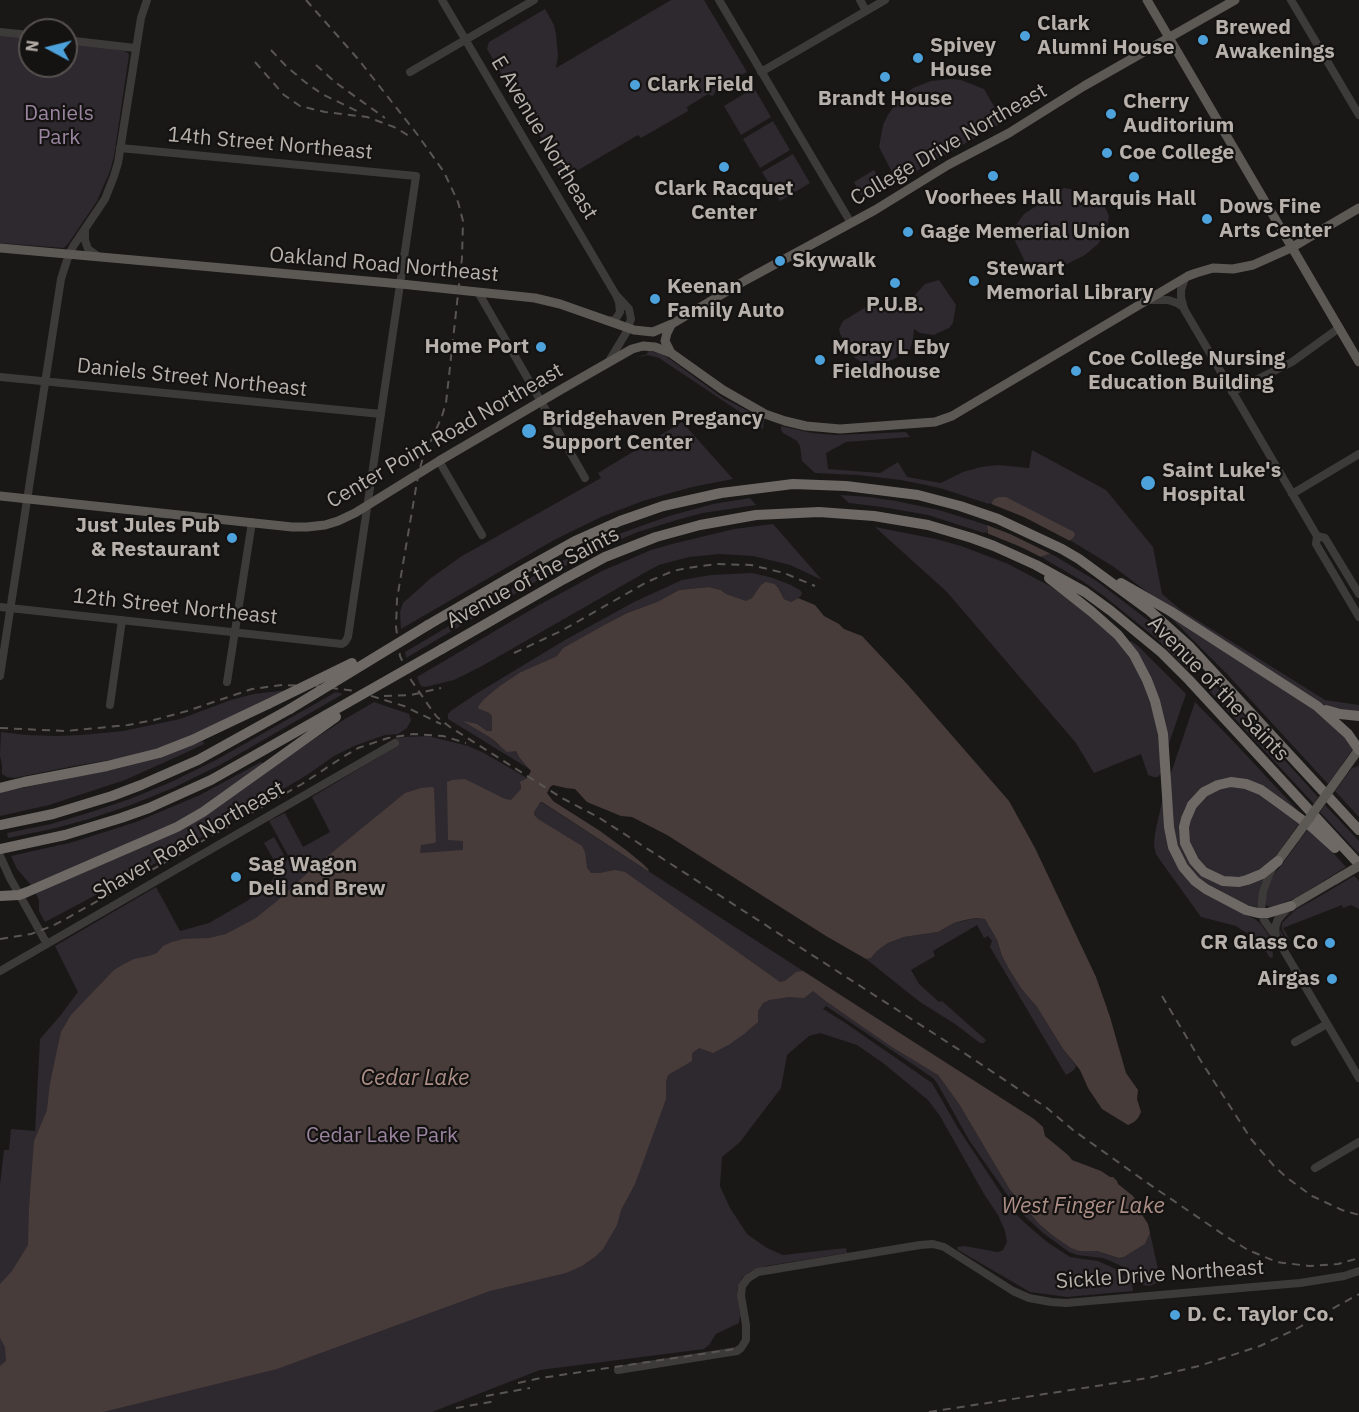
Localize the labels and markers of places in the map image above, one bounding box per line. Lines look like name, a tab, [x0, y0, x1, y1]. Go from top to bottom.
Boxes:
place label: Clark Alumni House	[1037, 11, 1174, 61]
place label: Brewed Awakenings	[1215, 15, 1335, 65]
marker: Clark Alumni House	[1018, 29, 1032, 43]
place label: Spivey House	[930, 33, 996, 83]
marker: Brewed Awakenings	[1196, 33, 1210, 47]
marker: Spivey House	[911, 51, 925, 65]
marker: Brandt House	[878, 70, 892, 84]
place label: Clark Field	[647, 72, 754, 98]
marker: Clark Field	[628, 78, 642, 92]
place label: Brandt House	[818, 86, 952, 112]
place label: Cherry Auditorium	[1123, 89, 1234, 139]
marker: Cherry Auditorium	[1104, 107, 1118, 121]
place label: Coe College	[1119, 140, 1234, 166]
marker: Coe College	[1100, 146, 1114, 160]
marker: Clark Racquet Center	[717, 160, 731, 174]
marker: Voorhees Hall	[986, 169, 1000, 183]
marker: Marquis Hall	[1127, 170, 1141, 184]
place label: Clark Racquet Center	[654, 176, 794, 226]
place label: Voorhees Hall	[925, 185, 1061, 211]
place label: Marquis Hall	[1072, 186, 1196, 212]
place label: Dows Fine Arts Center	[1219, 194, 1332, 244]
marker: Dows Fine Arts Center	[1200, 212, 1214, 226]
place label: Gage Memerial Union	[920, 219, 1130, 245]
marker: Gage Memerial Union	[901, 225, 915, 239]
place label: Skywalk	[792, 248, 876, 274]
marker: Skywalk	[773, 254, 787, 268]
place label: Stewart Memorial Library	[986, 256, 1153, 306]
place label: Keenan Family Auto	[667, 274, 784, 324]
marker: Stewart Memorial Library	[967, 274, 981, 288]
marker: P.U.B.	[888, 276, 902, 290]
marker: Keenan Family Auto	[648, 292, 662, 306]
place label: P.U.B.	[866, 292, 924, 318]
place label: Home Port	[425, 334, 529, 360]
place label: Moray L Eby Fieldhouse	[832, 335, 950, 385]
marker: Home Port	[534, 340, 548, 354]
place label: Coe College Nursing Education Building	[1088, 346, 1285, 396]
marker: Moray L Eby Fieldhouse	[813, 353, 827, 367]
marker: Coe College Nursing Education Building	[1069, 364, 1083, 378]
place label: Bridgehaven Pregancy Support Center	[542, 406, 763, 456]
marker: Bridgehaven Pregancy Support Center	[520, 422, 538, 440]
place label: Saint Luke's Hospital	[1162, 458, 1281, 508]
marker: Saint Luke's Hospital	[1139, 474, 1157, 492]
place label: Just Jules Pub & Restaurant	[75, 513, 220, 563]
marker: Just Jules Pub & Restaurant	[225, 531, 239, 545]
place label: Sag Wagon Deli and Brew	[248, 852, 386, 902]
marker: Sag Wagon Deli and Brew	[229, 870, 243, 884]
place label: CR Glass Co	[1200, 930, 1318, 956]
marker: CR Glass Co	[1323, 936, 1337, 950]
place label: Airgas	[1257, 966, 1320, 992]
marker: Airgas	[1325, 972, 1339, 986]
place label: D. C. Taylor Co.	[1187, 1302, 1335, 1328]
marker: D. C. Taylor Co.	[1168, 1308, 1182, 1322]

